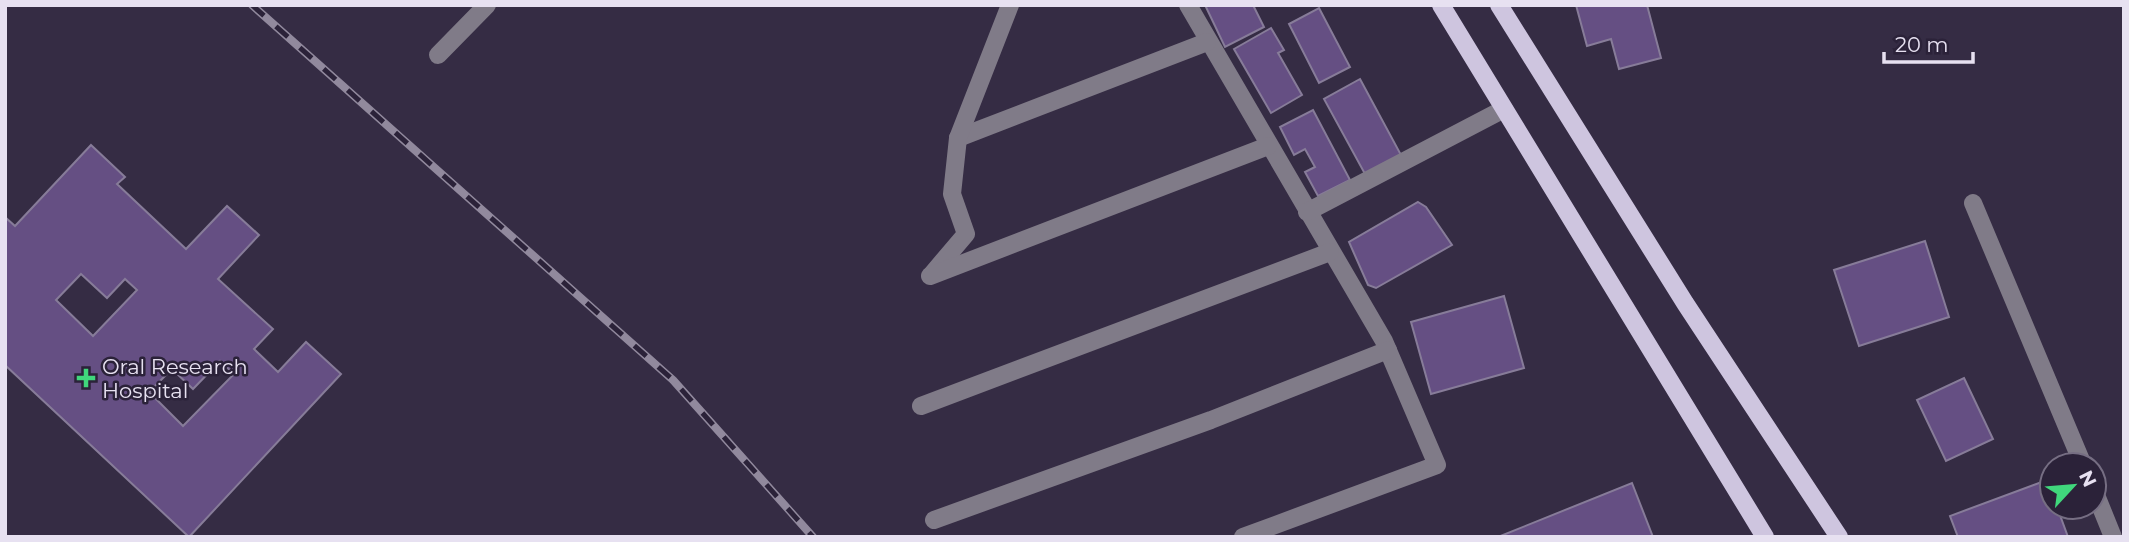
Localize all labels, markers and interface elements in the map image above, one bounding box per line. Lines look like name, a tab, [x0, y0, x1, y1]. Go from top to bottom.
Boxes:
scale bar	[1884, 21, 1973, 65]
text: 20 m	[1895, 32, 1949, 57]
place label: Oral Research Hospital	[102, 354, 248, 403]
marker: Oral Research Hospital	[76, 368, 96, 388]
north arrow	[2038, 451, 2108, 521]
text: N	[2074, 467, 2102, 491]

